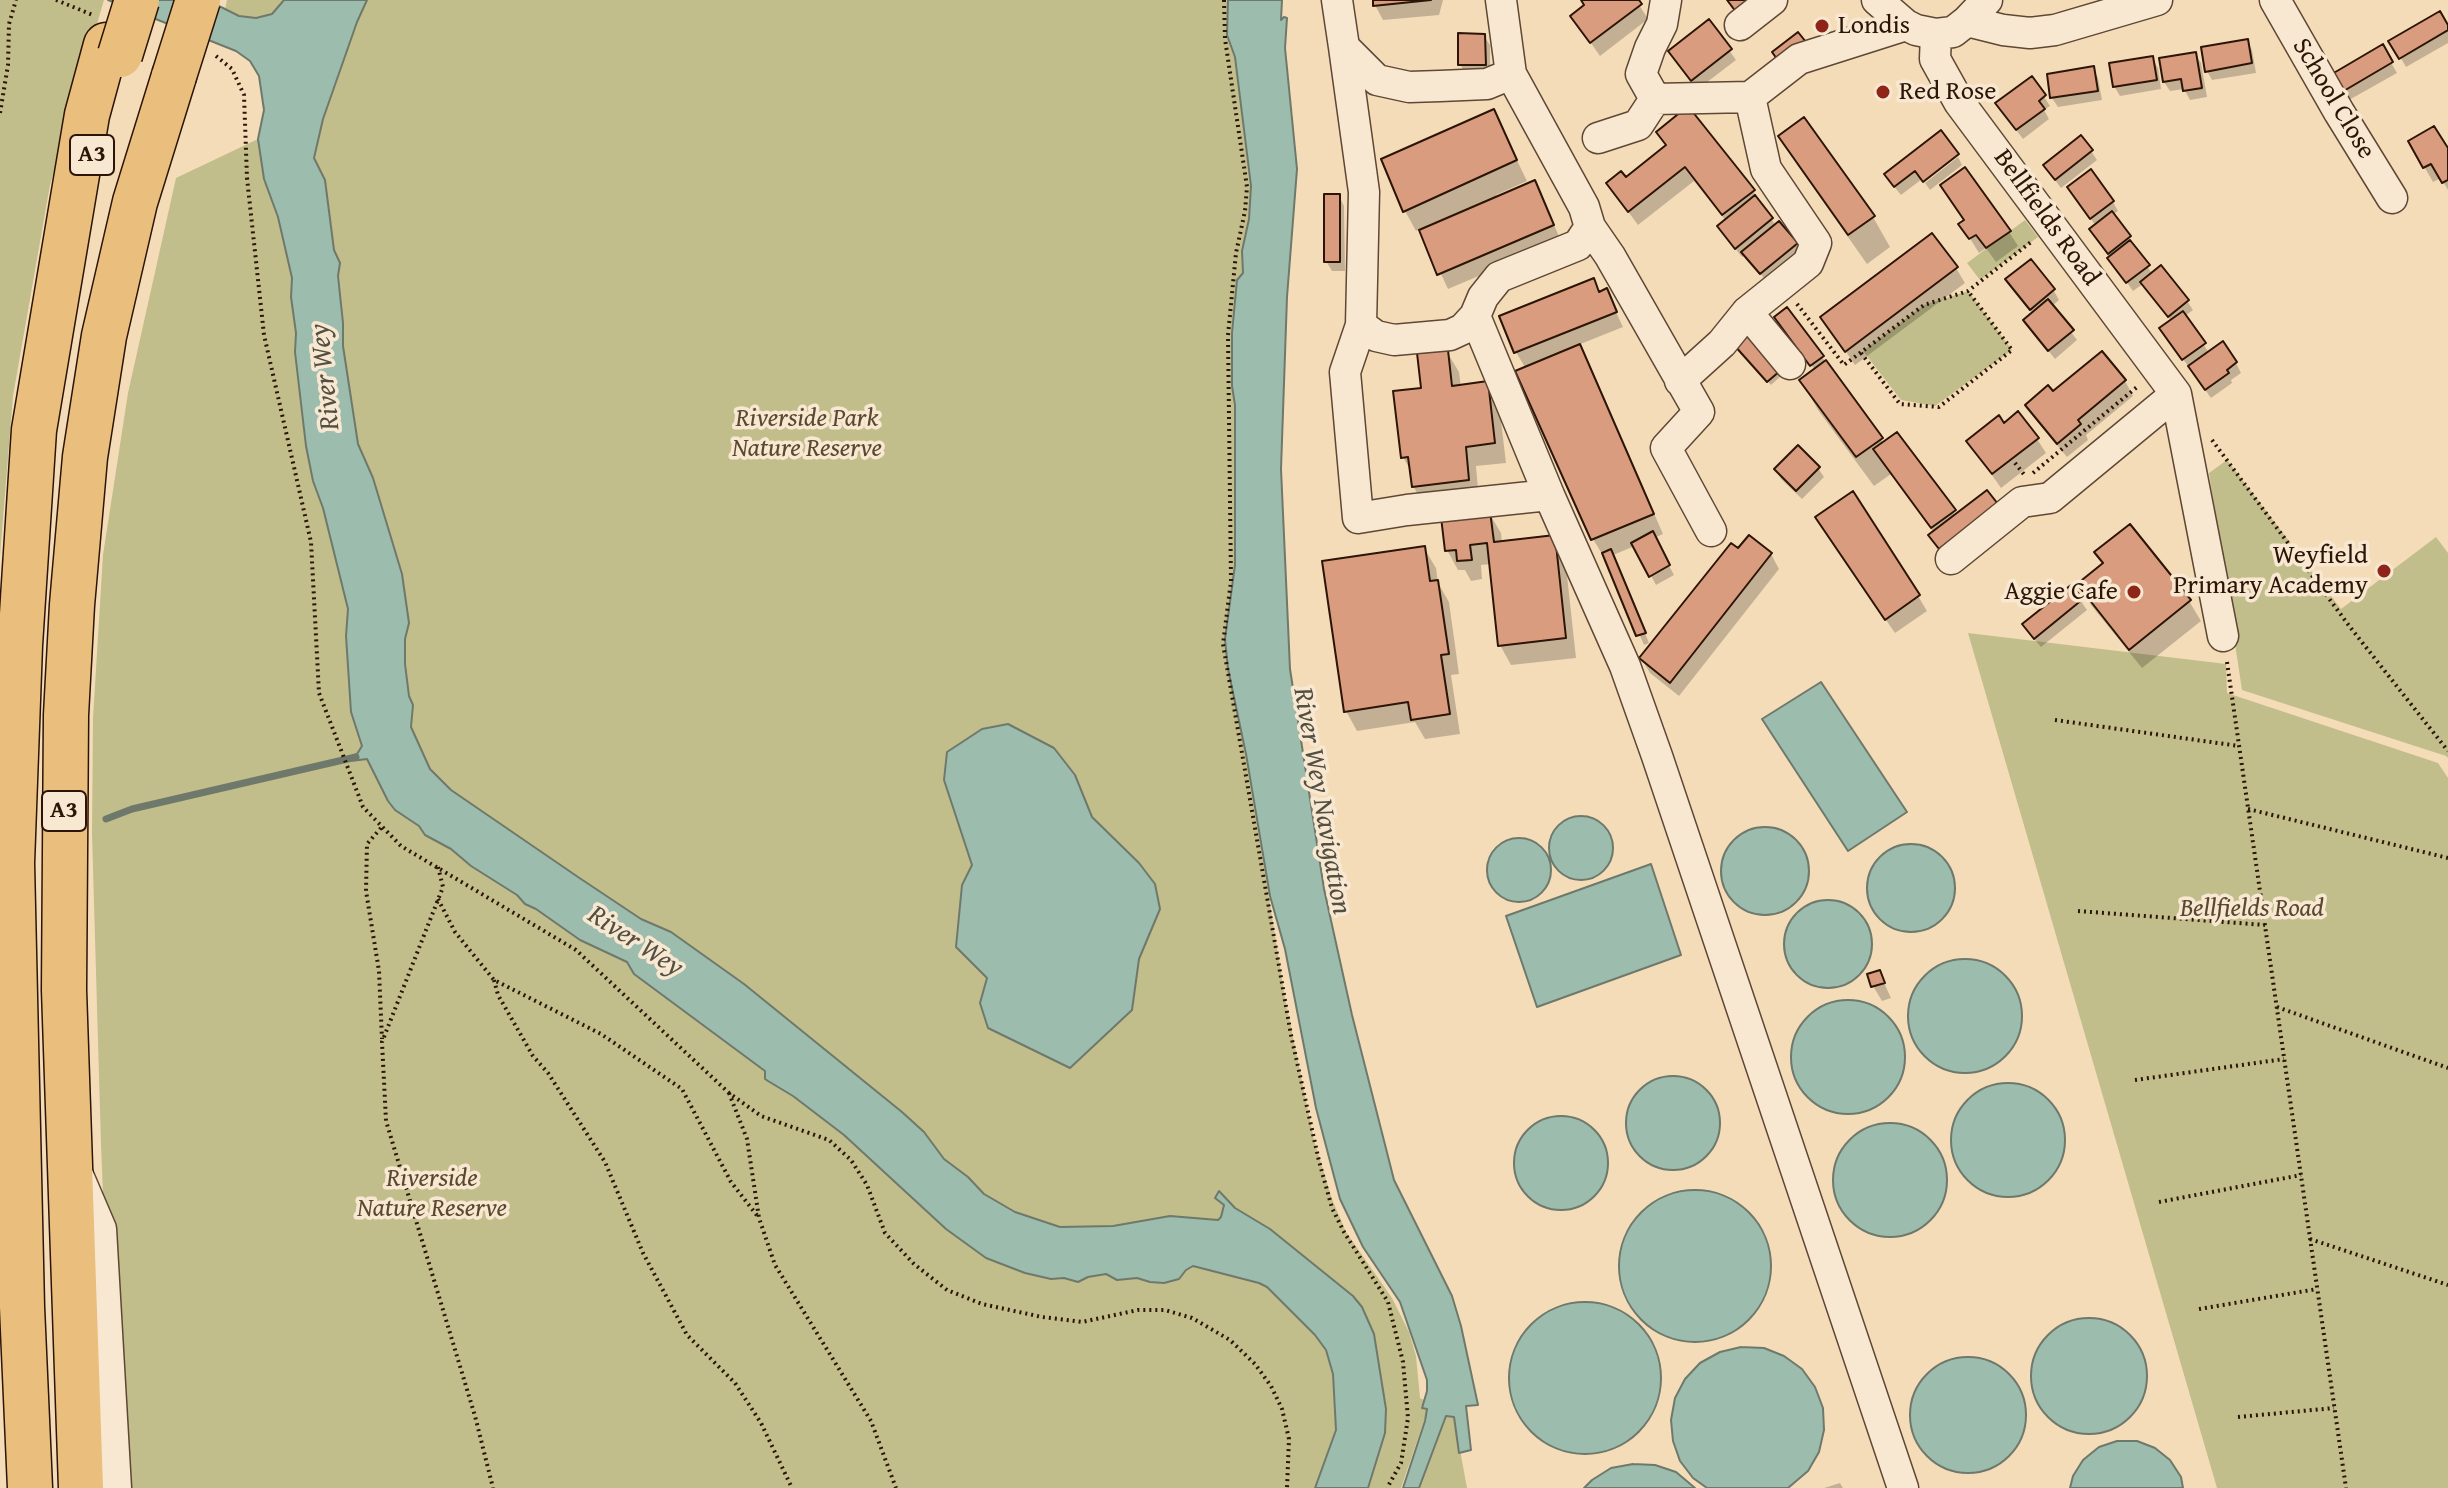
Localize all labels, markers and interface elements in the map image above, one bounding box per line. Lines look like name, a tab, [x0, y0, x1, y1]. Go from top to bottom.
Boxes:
place label: Londis	[1838, 10, 1910, 42]
marker: Londis	[1813, 17, 1831, 35]
street label: School Close	[2285, 33, 2381, 165]
place label: Red Rose	[1899, 76, 1997, 108]
marker: Red Rose	[1874, 83, 1892, 101]
road number: A3	[70, 135, 114, 175]
street label: Bellfields Road	[1986, 144, 2106, 292]
water label: River Wey	[304, 322, 348, 432]
park label: Riverside Park Nature Reserve	[732, 403, 882, 464]
place label: Weyfield Primary Academy	[2173, 540, 2368, 602]
marker: Weyfield Primary Academy	[2375, 562, 2393, 580]
place label: Aggie Cafe	[2004, 576, 2118, 608]
marker: Aggie Cafe	[2125, 583, 2143, 601]
water label: River Wey Navigation	[1284, 685, 1358, 917]
road number: A3	[42, 791, 86, 831]
park label: Bellfields Road	[2180, 893, 2324, 925]
water label: River Wey	[581, 899, 689, 985]
park label: Riverside Nature Reserve	[357, 1163, 507, 1224]

